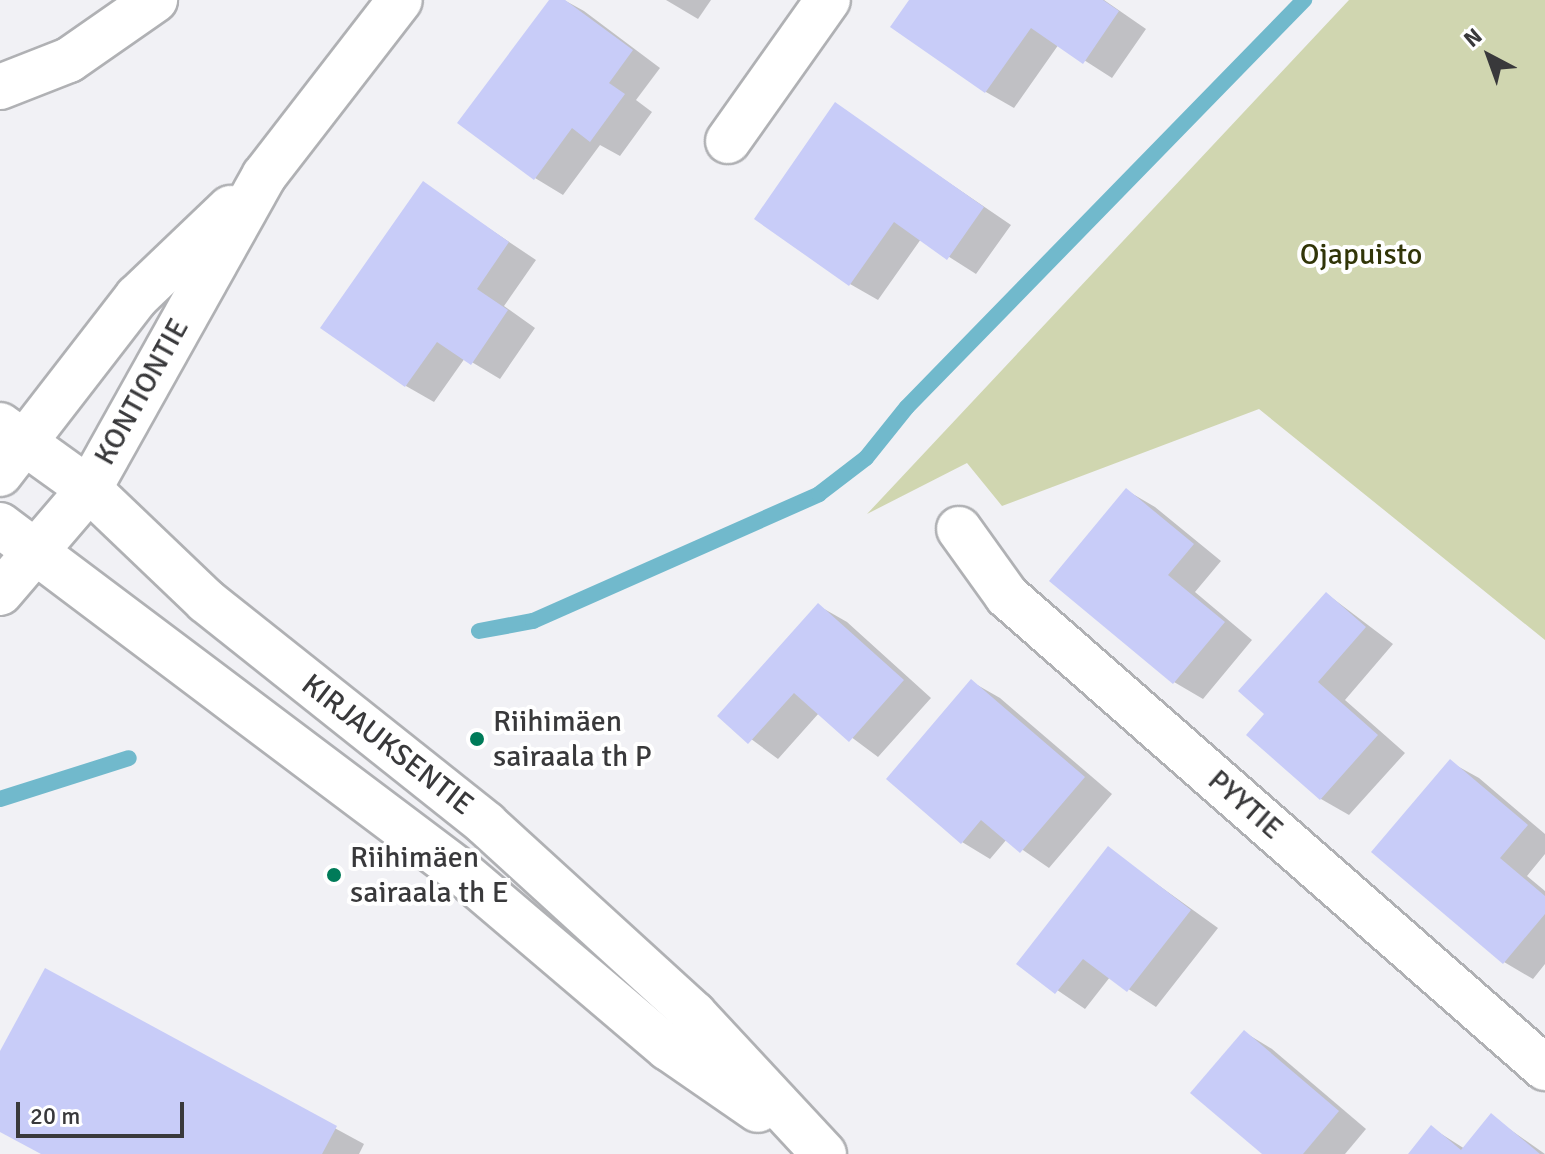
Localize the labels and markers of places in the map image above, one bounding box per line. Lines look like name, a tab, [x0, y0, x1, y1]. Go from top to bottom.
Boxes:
place label: Riihimäen sairaala th P	[493, 704, 652, 774]
marker: Riihimäen sairaala th P	[468, 730, 486, 748]
place label: Riihimäen sairaala th E	[350, 840, 509, 910]
marker: Riihimäen sairaala th E	[325, 866, 343, 884]

